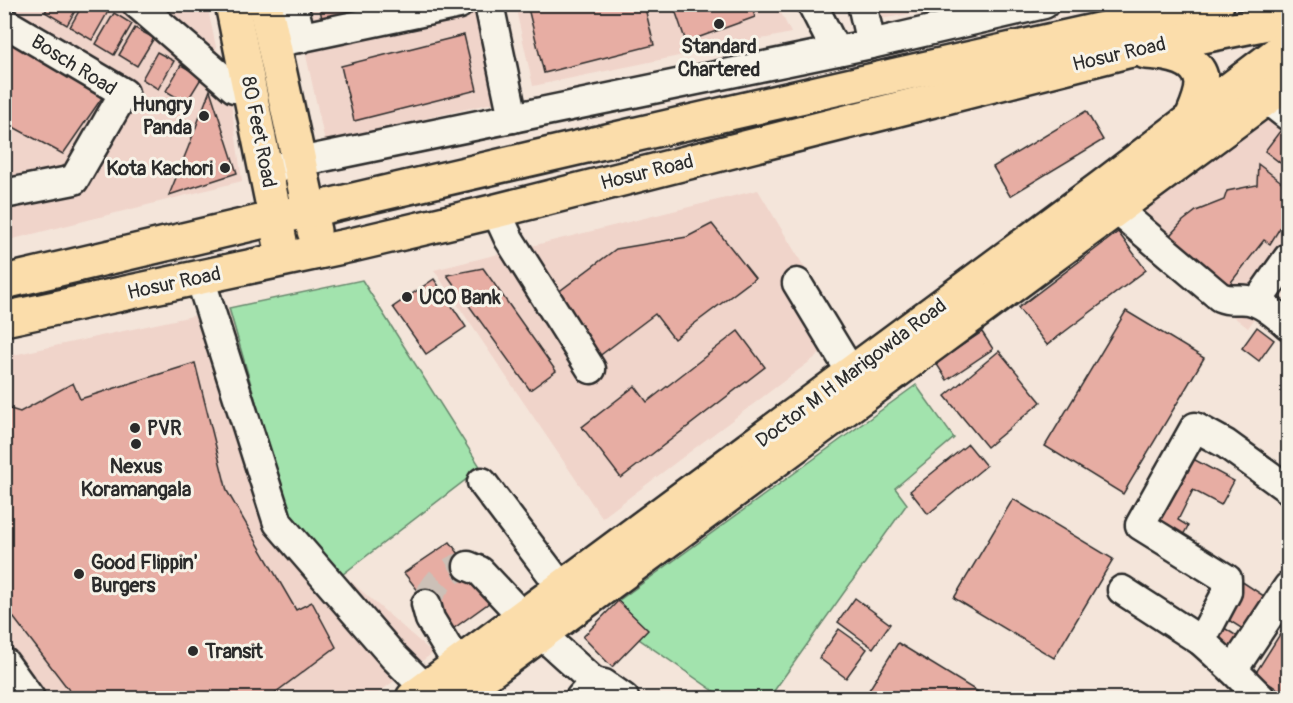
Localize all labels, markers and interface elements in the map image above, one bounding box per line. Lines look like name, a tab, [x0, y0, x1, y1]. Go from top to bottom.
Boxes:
marker: Standard Chartered	[712, 17, 726, 31]
street label: Bosch Road	[27, 29, 121, 101]
street label: Hosur Road	[1070, 31, 1168, 77]
place label: Standard Chartered	[678, 34, 760, 82]
street label: 80 Feet Road	[236, 74, 282, 190]
place label: Hungry Panda	[132, 92, 192, 140]
marker: Hungry Panda	[197, 109, 211, 123]
street label: Hosur Road	[598, 148, 696, 196]
place label: Kota Kachori	[106, 156, 213, 181]
marker: Kota Kachori	[218, 161, 232, 175]
street label: Hosur Road	[125, 261, 223, 305]
place label: UCO Bank	[419, 285, 501, 310]
marker: UCO Bank	[400, 290, 414, 304]
street label: Doctor M H Marigowda Road	[751, 293, 951, 453]
place label: PVR	[147, 416, 182, 441]
marker: PVR	[128, 421, 142, 435]
marker: Nexus Koramangala	[129, 437, 143, 451]
place label: Nexus Koramangala	[81, 454, 191, 502]
place label: Good Flippin' Burgers	[91, 550, 198, 598]
marker: Good Flippin' Burgers	[72, 567, 86, 581]
place label: Transit	[204, 639, 264, 664]
marker: Transit	[186, 644, 200, 658]

